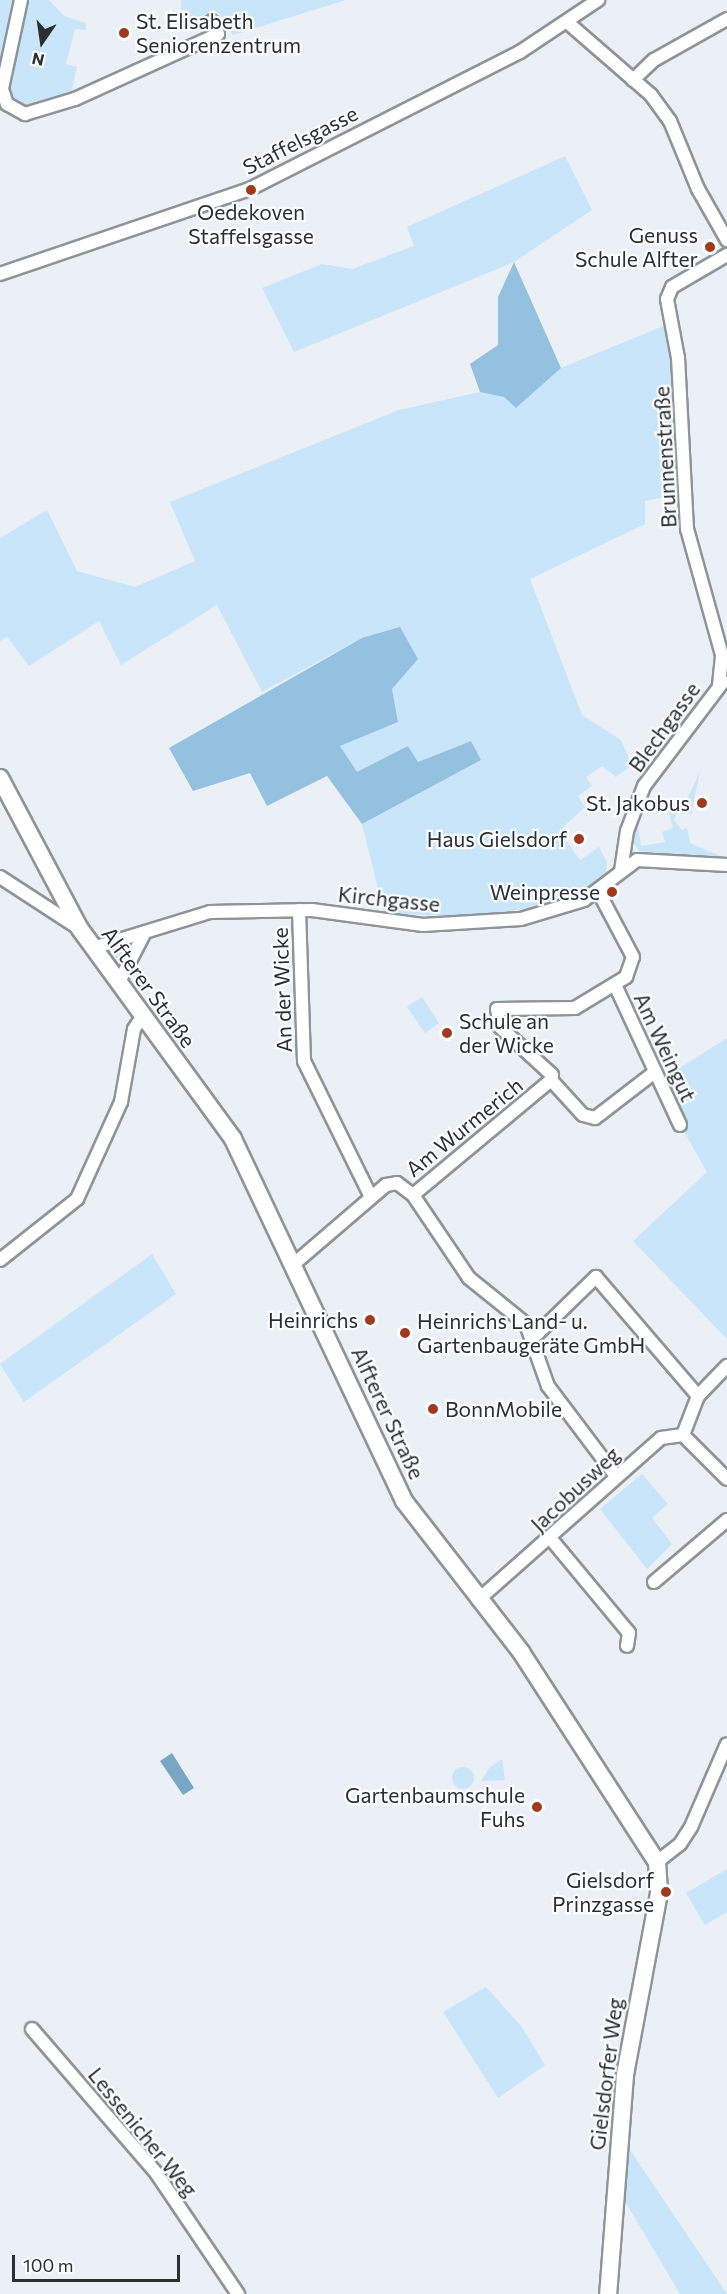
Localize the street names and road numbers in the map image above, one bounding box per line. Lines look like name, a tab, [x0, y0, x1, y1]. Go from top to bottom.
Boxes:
street label: Staffelsgasse	[238, 100, 362, 180]
street label: Brunnenstraße	[649, 385, 681, 529]
street label: Blechgasse	[623, 677, 705, 777]
street label: Kirchgasse	[337, 881, 441, 917]
street label: Alfterer Straße	[97, 922, 201, 1052]
street label: An der Wicke	[267, 927, 297, 1053]
street label: Am Weingut	[629, 989, 701, 1105]
street label: Am Wurmerich	[401, 1072, 527, 1182]
street label: Alfterer Straße	[346, 1343, 430, 1483]
street label: Jacobusweg	[525, 1441, 625, 1537]
street label: Gielsdorfer Weg	[584, 1996, 628, 2152]
street label: Lessenicher Weg	[83, 2062, 203, 2202]

